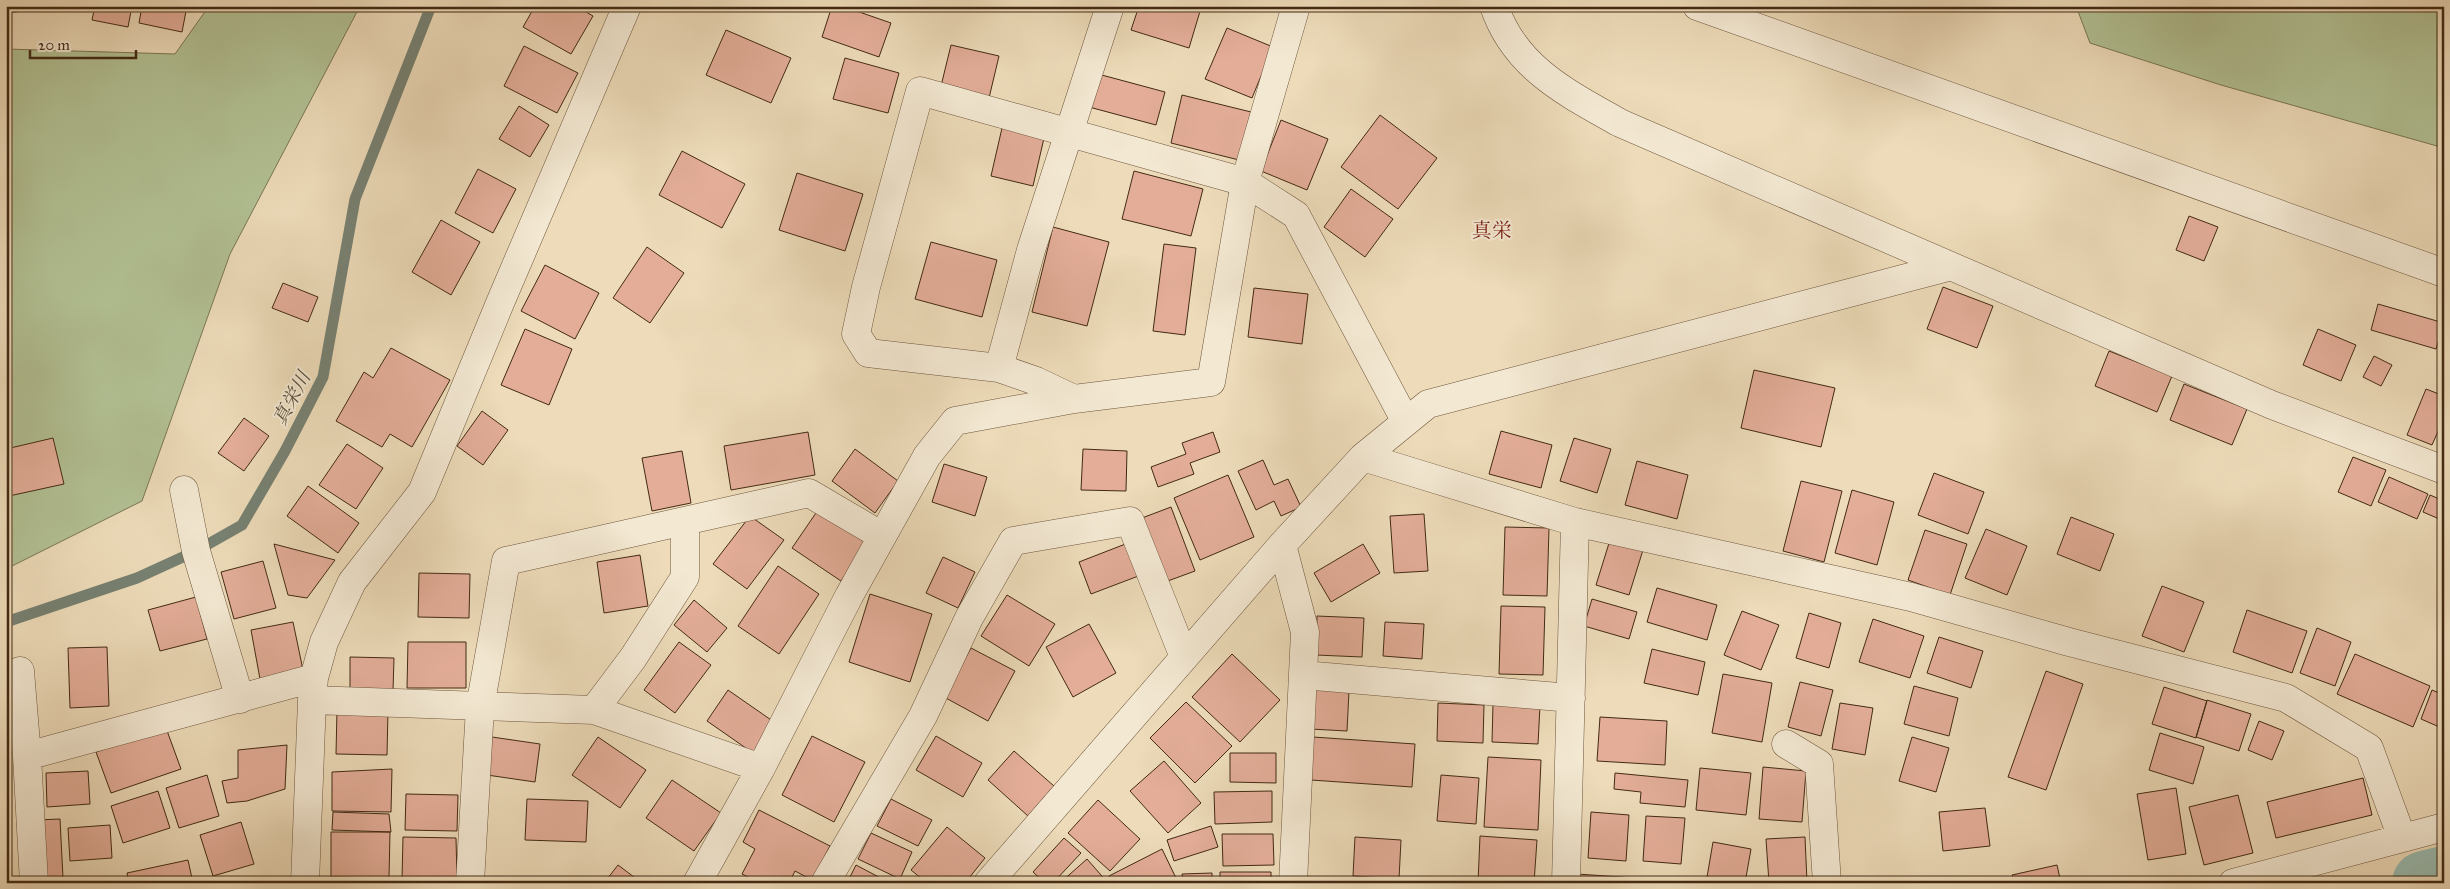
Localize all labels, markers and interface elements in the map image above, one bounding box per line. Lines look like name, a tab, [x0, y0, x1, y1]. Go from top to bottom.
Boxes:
scale bar	[30, 28, 136, 60]
text: 20 m	[38, 36, 70, 54]
district label: 真栄	[1472, 218, 1512, 242]
water label: 真栄川	[268, 366, 316, 429]

